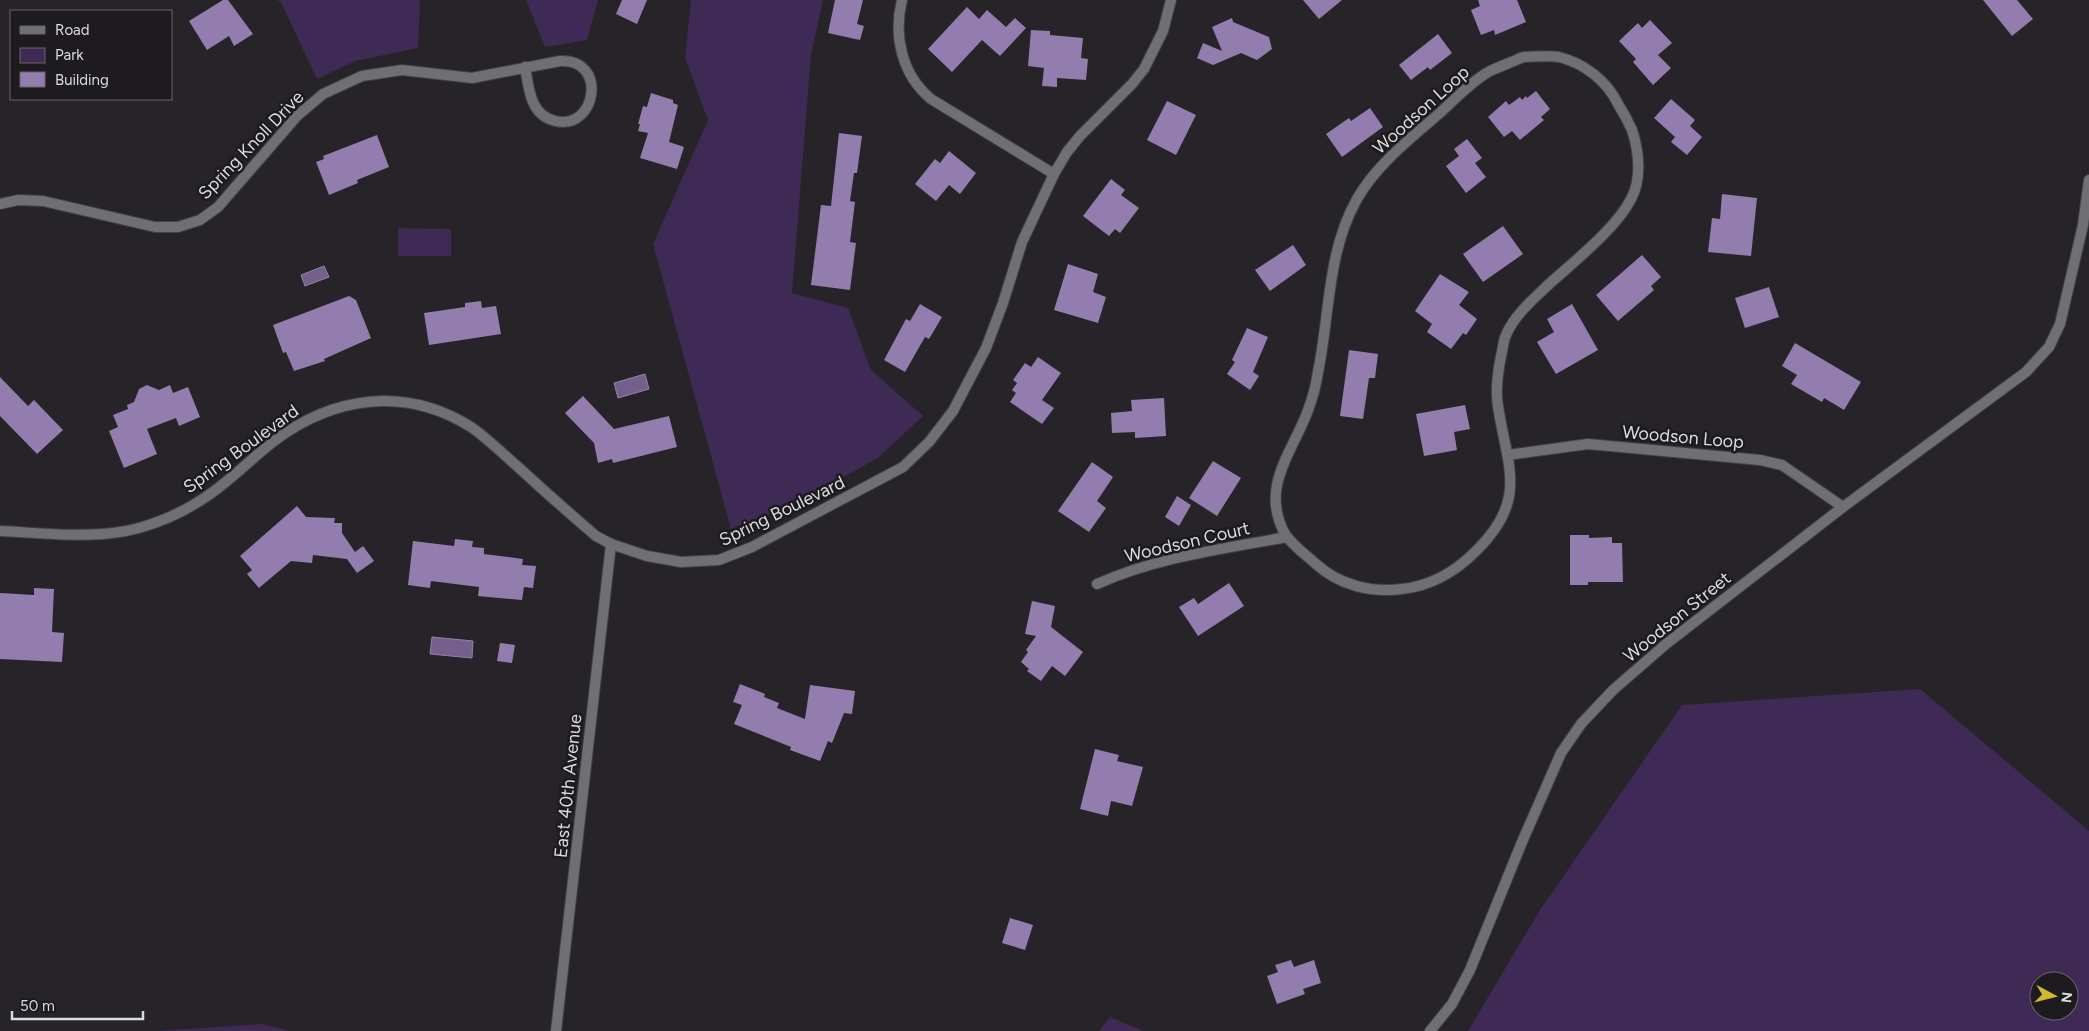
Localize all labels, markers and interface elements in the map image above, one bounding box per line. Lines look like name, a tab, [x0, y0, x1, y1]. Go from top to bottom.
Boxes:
legend	[10, 10, 172, 100]
text: Road	[55, 21, 90, 39]
text: Park	[55, 46, 84, 64]
street label: Woodson Loop	[1368, 61, 1474, 159]
text: Building	[55, 71, 109, 89]
street label: Spring Knoll Drive	[194, 86, 308, 204]
street label: Spring Boulevard	[179, 400, 303, 498]
street label: Woodson Loop	[1621, 421, 1745, 453]
street label: Spring Boulevard	[716, 471, 848, 551]
street label: Woodson Court	[1122, 517, 1252, 567]
street label: Woodson Street	[1619, 567, 1735, 667]
street label: East 40th Avenue	[550, 713, 587, 859]
north arrow	[2029, 971, 2079, 1021]
scale bar	[12, 988, 144, 1020]
text: N	[2057, 991, 2076, 1004]
text: 50 m	[20, 997, 55, 1015]

